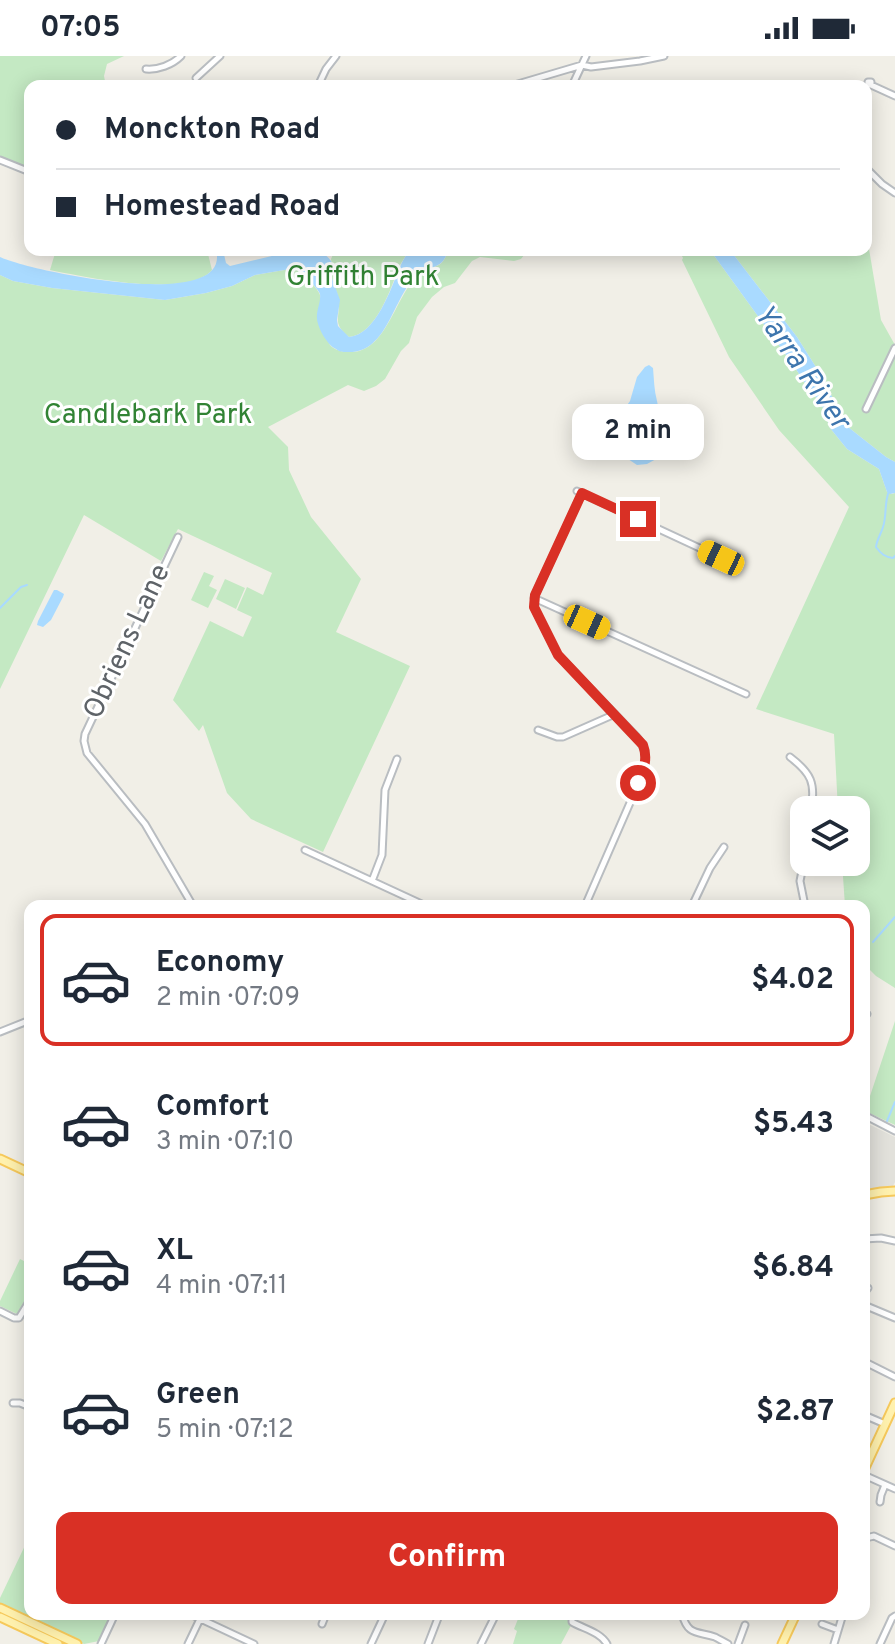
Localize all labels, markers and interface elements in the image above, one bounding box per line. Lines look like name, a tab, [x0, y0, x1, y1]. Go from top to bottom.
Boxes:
text: 07:05	[40, 10, 121, 47]
text: Monckton Road	[104, 112, 320, 149]
text: Homestead Road	[104, 189, 340, 226]
park label: Griffith Park	[286, 260, 440, 296]
water label: Yarra River	[745, 298, 859, 440]
park label: Candlebark Park	[44, 398, 252, 434]
callout: 2 min	[572, 403, 704, 459]
text: 2 min	[604, 415, 672, 448]
route end	[620, 501, 656, 537]
car	[694, 537, 748, 579]
street label: Obriens Lane	[76, 559, 180, 725]
car	[560, 601, 614, 643]
route start	[620, 765, 656, 801]
map controls	[790, 796, 870, 876]
button: layers	[790, 796, 870, 876]
icon: car	[60, 944, 132, 1016]
text: Economy	[156, 945, 284, 982]
text: $4.02	[751, 962, 834, 999]
text: 2 min · 07:09	[156, 982, 300, 1015]
icon: car	[60, 1088, 132, 1160]
text: Comfort	[156, 1089, 269, 1126]
text: $5.43	[753, 1106, 834, 1143]
text: 3 min · 07:10	[156, 1126, 294, 1159]
icon: car	[60, 1232, 132, 1304]
text: XL	[156, 1233, 193, 1270]
text: $6.84	[752, 1250, 834, 1287]
text: 4 min · 07:11	[156, 1270, 287, 1303]
icon: car	[60, 1376, 132, 1448]
text: Green	[156, 1377, 240, 1414]
text: $2.87	[756, 1394, 834, 1431]
text: 5 min · 07:12	[156, 1414, 294, 1447]
button: Confirm	[56, 1512, 838, 1604]

